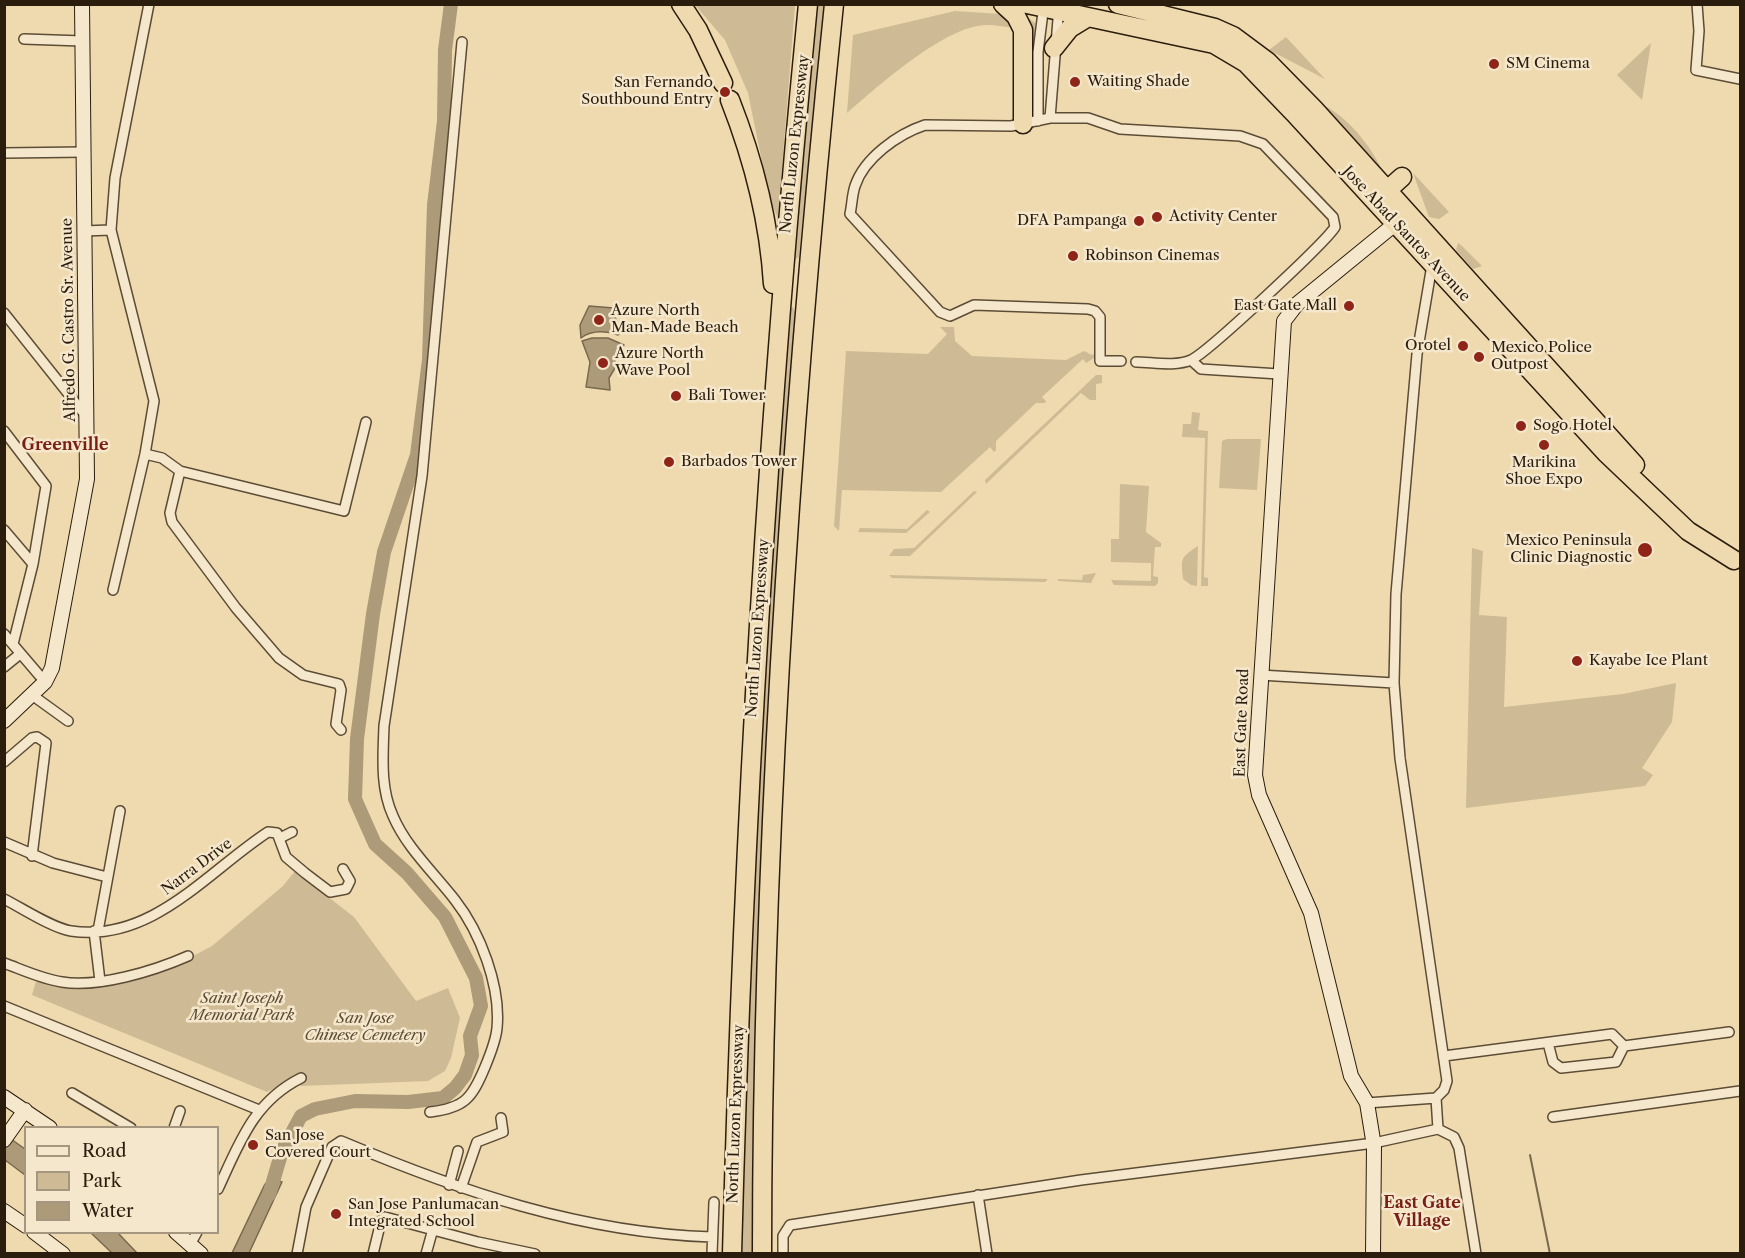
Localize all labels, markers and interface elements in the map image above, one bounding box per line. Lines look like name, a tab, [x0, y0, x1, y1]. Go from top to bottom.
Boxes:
street label: North Luzon Expressway	[777, 54, 813, 234]
place label: SM Cinema	[1506, 55, 1590, 73]
marker: SM Cinema	[1487, 57, 1501, 71]
place label: Waiting Shade	[1087, 73, 1190, 91]
place label: San Fernando Southbound Entry	[581, 74, 713, 109]
marker: Waiting Shade	[1068, 75, 1082, 89]
marker: San Fernando Southbound Entry	[718, 85, 732, 99]
street label: Jose Abad Santos Avenue	[1338, 162, 1474, 306]
place label: Activity Center	[1169, 208, 1277, 226]
marker: Activity Center	[1150, 210, 1164, 224]
place label: DFA Pampanga	[1017, 212, 1127, 230]
marker: DFA Pampanga	[1132, 214, 1146, 228]
street label: Alfredo G. Castro Sr. Avenue	[58, 218, 80, 422]
place label: Robinson Cinemas	[1085, 247, 1220, 265]
marker: Robinson Cinemas	[1066, 249, 1080, 263]
place label: East Gate Mall	[1233, 297, 1337, 315]
marker: East Gate Mall	[1342, 299, 1356, 313]
place label: Azure North Man-Made Beach	[611, 302, 739, 337]
marker: Azure North Man-Made Beach	[592, 313, 606, 327]
place label: Orotel	[1405, 337, 1451, 355]
marker: Orotel	[1456, 339, 1470, 353]
place label: Mexico Police Outpost	[1491, 339, 1592, 374]
place label: Azure North Wave Pool	[615, 345, 704, 380]
marker: Mexico Police Outpost	[1472, 350, 1486, 364]
marker: Azure North Wave Pool	[596, 356, 610, 370]
place label: Bali Tower	[688, 387, 765, 405]
marker: Bali Tower	[669, 389, 683, 403]
place label: Sogo Hotel	[1533, 417, 1612, 435]
marker: Sogo Hotel	[1514, 419, 1528, 433]
district label: Greenville	[21, 435, 109, 455]
marker: Marikina Shoe Expo	[1537, 438, 1551, 452]
place label: Barbados Tower	[681, 453, 797, 471]
place label: Marikina Shoe Expo	[1505, 454, 1583, 489]
marker: Barbados Tower	[662, 455, 676, 469]
place label: Mexico Peninsula Clinic Diagnostic	[1506, 532, 1632, 567]
street label: North Luzon Expressway	[743, 538, 773, 718]
marker: Mexico Peninsula Clinic Diagnostic	[1636, 541, 1654, 559]
place label: Kayabe Ice Plant	[1589, 652, 1708, 670]
marker: Kayabe Ice Plant	[1570, 654, 1584, 668]
street label: East Gate Road	[1231, 668, 1253, 778]
street label: Narra Drive	[158, 835, 236, 899]
park label: Saint Joseph Memorial Park	[190, 990, 294, 1025]
park label: San Jose Chinese Cemetery	[304, 1010, 426, 1045]
street label: North Luzon Expressway	[724, 1024, 748, 1204]
legend	[24, 1126, 219, 1234]
place label: San Jose Covered Court	[265, 1127, 371, 1162]
marker: San Jose Covered Court	[246, 1138, 260, 1152]
text: Road	[82, 1140, 127, 1162]
text: Park	[82, 1170, 121, 1192]
district label: East Gate Village	[1383, 1193, 1461, 1231]
place label: San Jose Panlumacan Integrated School	[348, 1196, 499, 1231]
text: Water	[82, 1200, 134, 1222]
marker: San Jose Panlumacan Integrated School	[329, 1207, 343, 1221]

